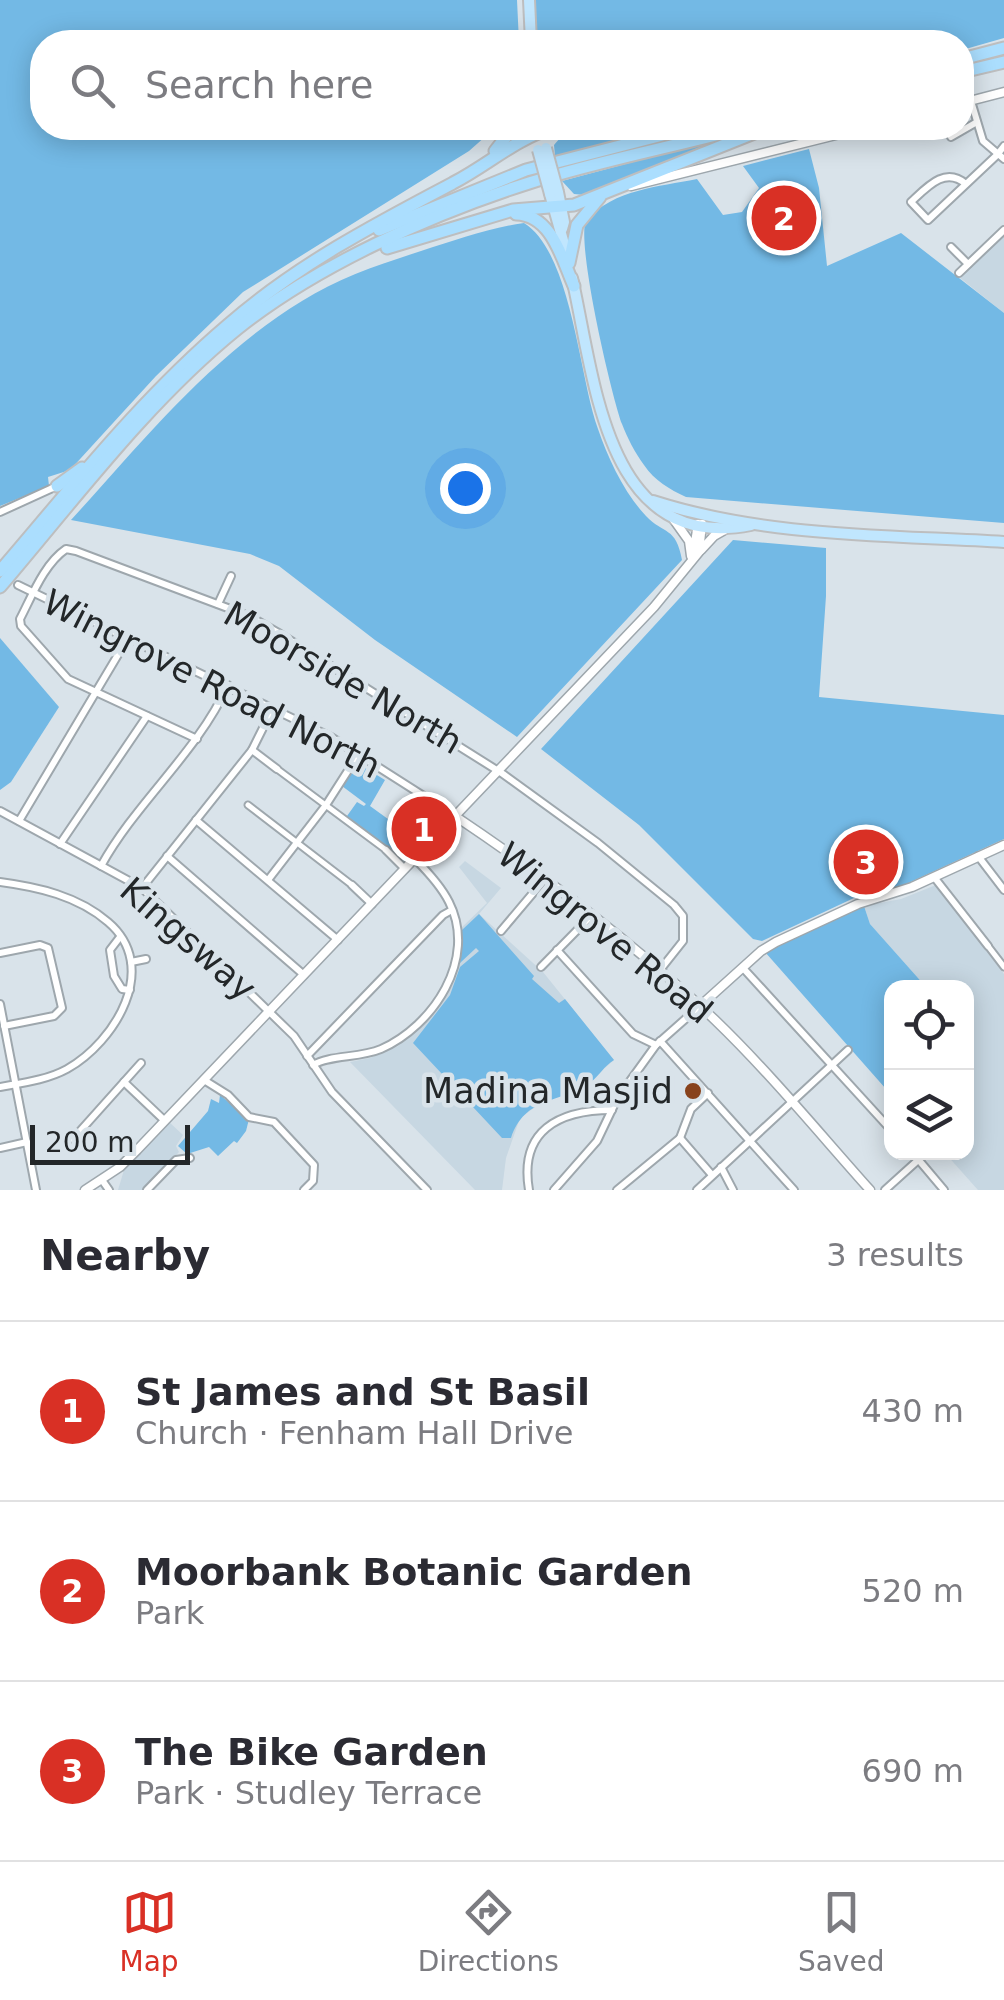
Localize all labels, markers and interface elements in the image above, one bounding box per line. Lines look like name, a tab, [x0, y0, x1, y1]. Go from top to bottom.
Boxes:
search box	[30, 30, 974, 140]
icon: search	[65, 58, 120, 113]
text: Search here	[145, 63, 373, 107]
pin: 2	[752, 180, 816, 256]
your location	[440, 463, 491, 514]
street label: Wingrove Road North	[37, 581, 387, 787]
street label: Moorside North	[217, 594, 469, 762]
pin: 1	[392, 792, 456, 866]
pin: 3	[834, 824, 898, 900]
street label: Wingrove Road	[490, 834, 720, 1032]
street label: Kingsway	[112, 869, 264, 1009]
map controls	[884, 980, 974, 1160]
button: locate	[884, 980, 974, 1070]
button: layers	[884, 1070, 974, 1160]
place label: Madina Masjid	[423, 1071, 673, 1111]
marker: Madina Masjid	[682, 1080, 704, 1102]
scale bar	[30, 1120, 190, 1164]
text: 200 m	[45, 1126, 135, 1159]
text: Nearby	[40, 1231, 210, 1280]
text: 3 results	[826, 1236, 964, 1274]
text: St James and St Basil	[135, 1370, 590, 1414]
text: 1	[61, 1392, 84, 1430]
text: 430 m	[862, 1392, 964, 1430]
text: Church · Fenham Hall Drive	[135, 1414, 574, 1452]
text: Moorbank Botanic Garden	[135, 1550, 692, 1594]
text: 2	[61, 1572, 84, 1610]
text: 520 m	[862, 1572, 964, 1610]
text: Park	[135, 1594, 204, 1632]
text: The Bike Garden	[135, 1730, 488, 1774]
text: 3	[61, 1752, 84, 1790]
text: 690 m	[862, 1752, 964, 1790]
text: Park · Studley Terrace	[135, 1774, 482, 1812]
tab: Map	[120, 1885, 179, 1978]
tab: Directions	[418, 1885, 559, 1978]
tab: Saved	[798, 1885, 884, 1978]

